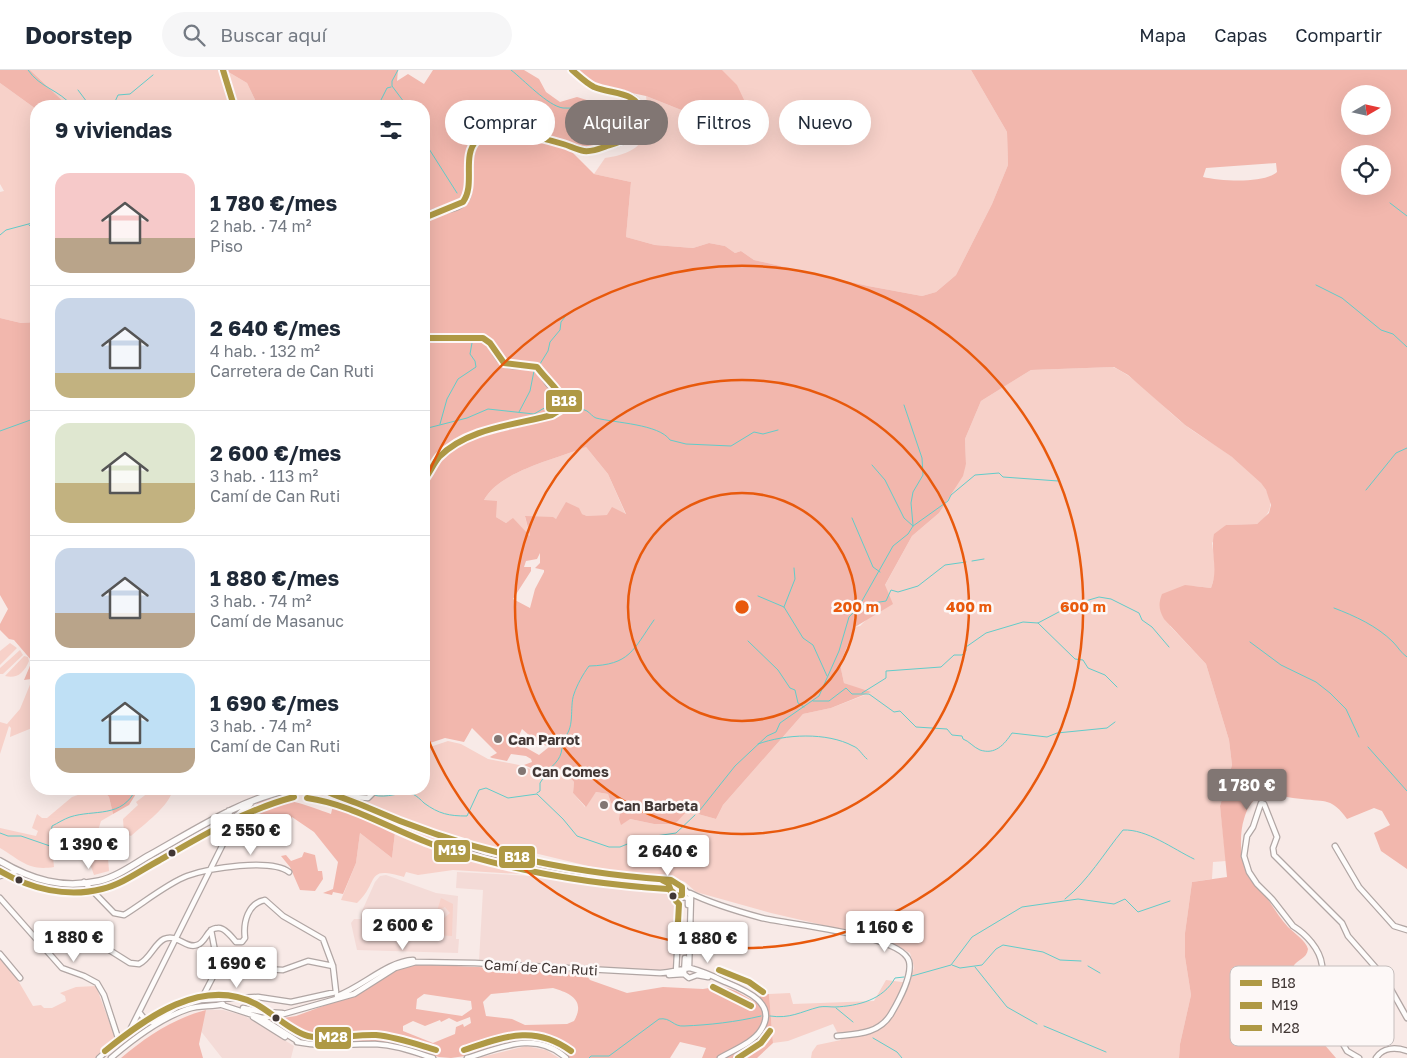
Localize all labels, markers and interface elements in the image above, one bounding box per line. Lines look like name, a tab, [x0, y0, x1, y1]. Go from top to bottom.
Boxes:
search box	[162, 12, 512, 57]
text: Doorstep	[25, 20, 132, 49]
icon: search	[180, 21, 208, 49]
text: Buscar aquí	[220, 23, 327, 46]
text: Mapa	[1139, 24, 1186, 46]
text: Capas	[1214, 24, 1267, 46]
text: Compartir	[1295, 24, 1382, 46]
north arrow	[1341, 85, 1391, 135]
map controls	[1341, 85, 1391, 195]
chip: Comprar	[445, 100, 555, 145]
chip: Alquilar	[565, 100, 668, 145]
chip: Filtros	[678, 100, 769, 145]
chip: Nuevo	[779, 100, 871, 145]
icon: filters	[377, 116, 405, 144]
text: 9 viviendas	[55, 117, 172, 143]
button: locate	[1341, 145, 1391, 195]
text: 1 780 €/mes	[210, 190, 337, 216]
icon: home	[95, 193, 155, 253]
text: 2 hab. · 74 m²	[210, 216, 311, 236]
text: Piso	[210, 236, 243, 256]
text: 2 640 €/mes	[210, 315, 341, 341]
icon: home	[95, 318, 155, 378]
text: 4 hab. · 132 m²	[210, 341, 320, 361]
text: Carretera de Can Ruti	[210, 361, 374, 381]
line badge: B18	[545, 389, 583, 413]
text: B18	[551, 392, 577, 409]
text: 2 600 €/mes	[210, 440, 341, 466]
icon: home	[95, 443, 155, 503]
text: 3 hab. · 113 m²	[210, 466, 318, 486]
text: Camí de Can Ruti	[210, 486, 340, 506]
text: 1 880 €/mes	[210, 565, 339, 591]
icon: home	[95, 568, 155, 628]
text: 3 hab. · 74 m²	[210, 591, 312, 611]
text: 200 m	[833, 597, 879, 615]
text: 400 m	[946, 597, 992, 615]
text: 600 m	[1060, 597, 1106, 615]
centre of rings	[733, 598, 751, 616]
text: Camí de Masanuc	[210, 611, 344, 631]
text: 1 690 €/mes	[210, 690, 339, 716]
icon: home	[95, 693, 155, 753]
text: 3 hab. · 74 m²	[210, 716, 312, 736]
place label: Can Parrot	[508, 731, 580, 748]
marker: Can Parrot	[492, 733, 504, 745]
text: Camí de Can Ruti	[210, 736, 340, 756]
place label: Can Comes	[532, 763, 609, 780]
marker: Can Comes	[516, 765, 528, 777]
pin: 1 780 €	[1201, 768, 1293, 811]
text: 1 780 €	[1219, 775, 1275, 795]
place label: Can Barbeta	[614, 797, 698, 814]
marker: Can Barbeta	[598, 799, 610, 811]
pin: 2 550 €	[205, 814, 297, 856]
text: 2 550 €	[222, 820, 280, 840]
pin: 1 390 €	[43, 828, 135, 870]
text: 1 390 €	[60, 834, 118, 854]
pin: 2 640 €	[622, 834, 714, 877]
line badge: M19	[433, 839, 471, 863]
text: M19	[438, 841, 466, 858]
text: 2 640 €	[638, 841, 698, 861]
line badge: B18	[498, 845, 536, 869]
unlabelled marker	[167, 848, 177, 858]
text: B18	[504, 848, 530, 865]
unlabelled marker	[14, 875, 24, 885]
unlabelled marker	[668, 891, 678, 901]
pin: 2 600 €	[357, 908, 449, 951]
pin: 1 160 €	[839, 910, 931, 953]
text: 2 600 €	[373, 915, 433, 935]
text: 1 160 €	[857, 917, 913, 937]
pin: 1 880 €	[28, 920, 120, 963]
pin: 1 880 €	[662, 922, 754, 964]
text: 1 880 €	[45, 927, 103, 947]
text: 1 880 €	[679, 928, 737, 948]
pin: 1 690 €	[191, 946, 283, 989]
text: 1 690 €	[208, 953, 266, 973]
street label: Camí de Can Ruti	[484, 956, 598, 978]
legend	[1230, 966, 1394, 1046]
text: B18	[1271, 974, 1296, 991]
text: M19	[1271, 996, 1298, 1013]
unlabelled marker	[271, 1013, 281, 1023]
text: M28	[1271, 1019, 1300, 1036]
line badge: M28	[314, 1026, 352, 1050]
text: M28	[318, 1028, 348, 1045]

